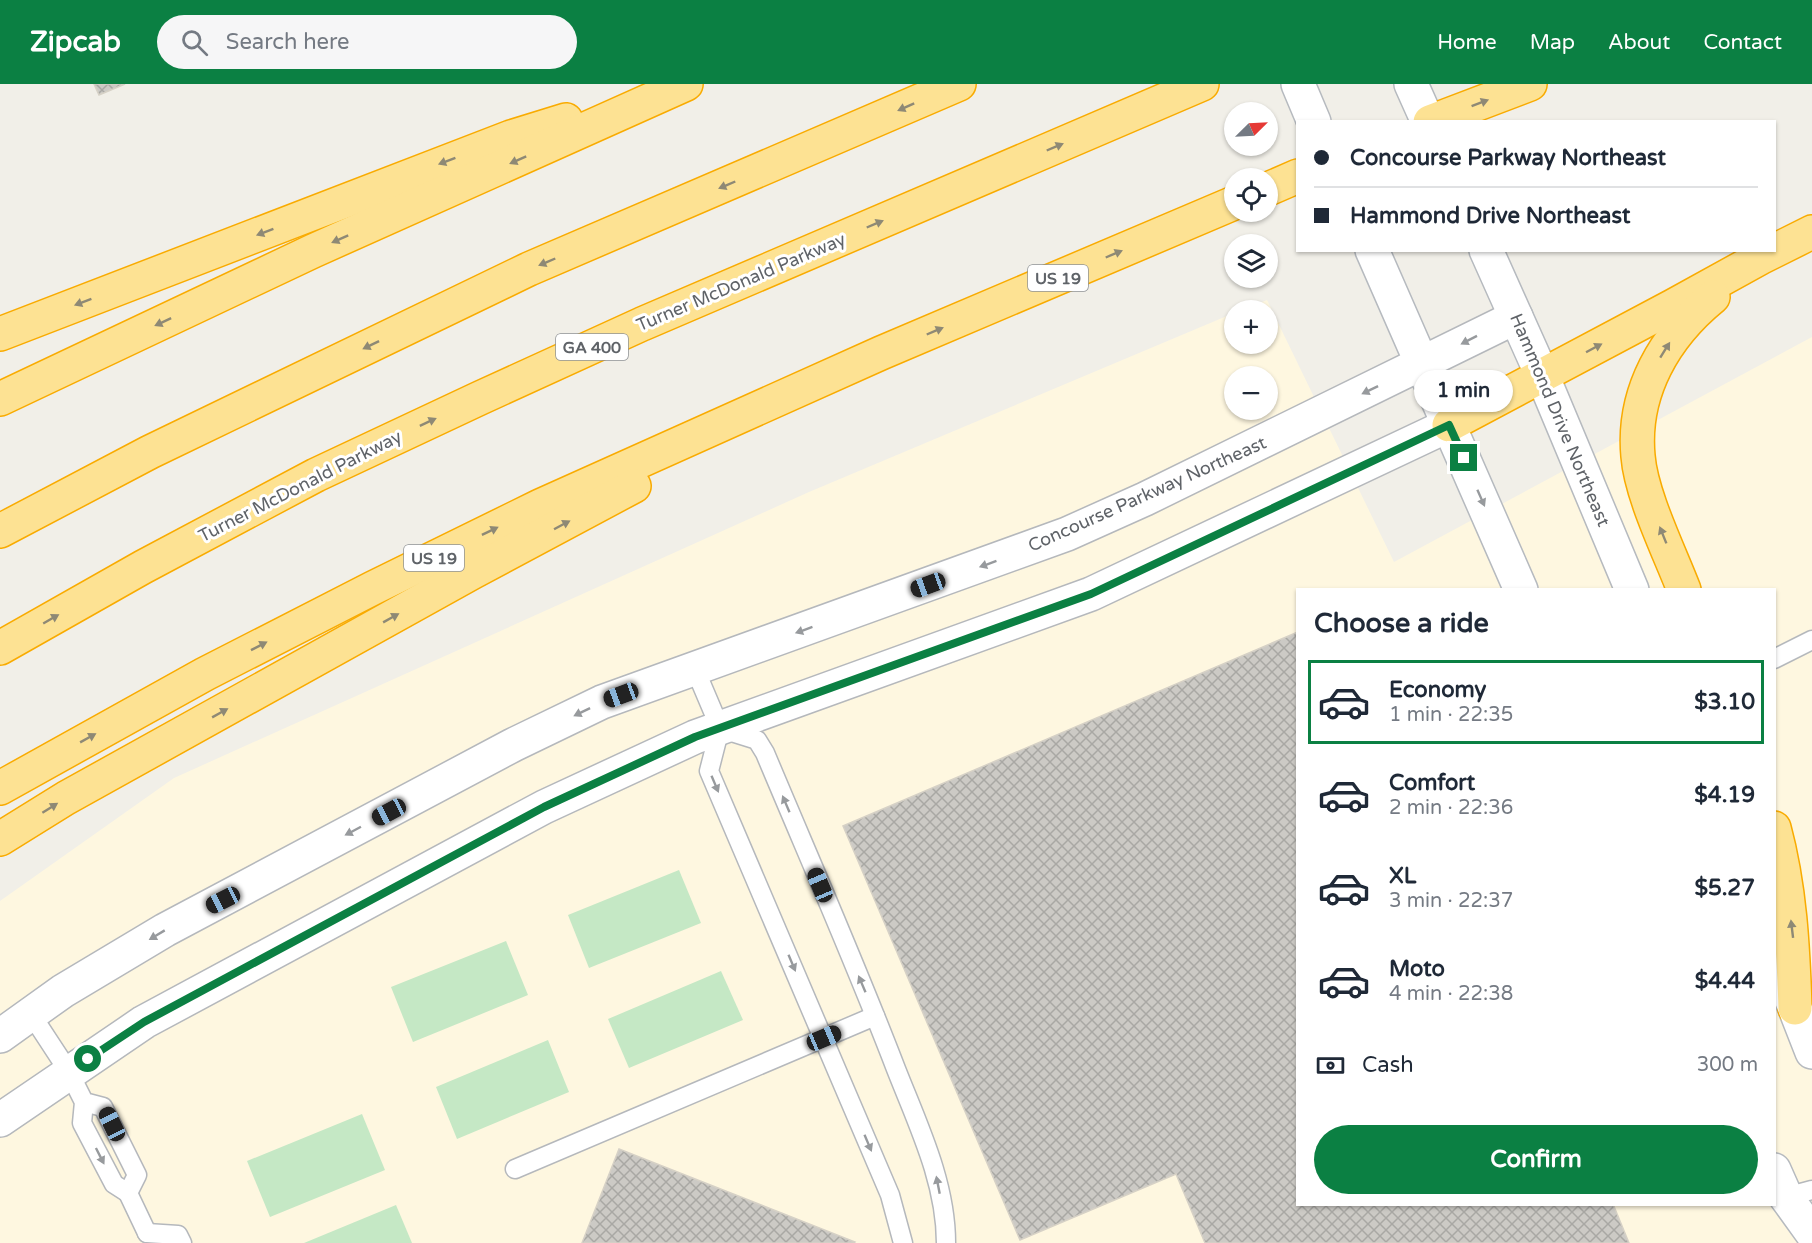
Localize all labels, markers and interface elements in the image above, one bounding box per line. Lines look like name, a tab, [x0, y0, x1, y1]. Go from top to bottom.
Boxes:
search box	[157, 15, 577, 69]
text: Zipcab	[30, 25, 121, 59]
icon: search	[178, 26, 211, 59]
text: Search here	[226, 29, 350, 55]
text: Home	[1437, 30, 1497, 55]
text: Map	[1530, 30, 1575, 55]
text: About	[1608, 30, 1670, 55]
text: Contact	[1703, 30, 1782, 55]
one-way arrow	[1471, 97, 1489, 107]
north arrow	[1224, 102, 1278, 156]
map controls	[1224, 102, 1278, 420]
one-way arrow	[897, 103, 914, 112]
one-way arrow	[1046, 143, 1063, 152]
text: Concourse Parkway Northeast	[1350, 145, 1666, 171]
one-way arrow	[510, 156, 527, 165]
one-way arrow	[438, 157, 456, 167]
button: locate	[1224, 168, 1278, 222]
one-way arrow	[717, 180, 735, 190]
text: Hammond Drive Northeast	[1350, 203, 1630, 229]
one-way arrow	[867, 219, 885, 229]
one-way arrow	[256, 227, 274, 237]
street label: Turner McDonald Parkway	[633, 228, 849, 336]
button: layers	[1224, 234, 1278, 288]
one-way arrow	[331, 235, 349, 245]
one-way arrow	[1106, 249, 1124, 259]
one-way arrow	[539, 257, 556, 266]
road number: US 19	[1028, 265, 1088, 291]
one-way arrow	[74, 297, 92, 307]
button: +	[1224, 300, 1278, 354]
street label: Hammond Drive Northeast	[1505, 310, 1615, 530]
one-way arrow	[155, 317, 172, 326]
one-way arrow	[926, 325, 944, 335]
road number: GA 400	[556, 334, 628, 360]
one-way arrow	[1461, 336, 1478, 345]
one-way arrow	[363, 340, 380, 350]
one-way arrow	[1660, 342, 1671, 358]
one-way arrow	[1585, 343, 1602, 353]
button: −	[1224, 366, 1278, 420]
callout: 1 min	[1414, 371, 1514, 413]
text: 1 min	[1437, 379, 1490, 403]
one-way arrow	[1361, 385, 1378, 394]
one-way arrow	[420, 417, 437, 426]
street label: Turner McDonald Parkway	[195, 425, 406, 547]
street label: Concourse Parkway Northeast	[1024, 431, 1270, 557]
route end	[1450, 444, 1477, 471]
one-way arrow	[1476, 489, 1486, 507]
one-way arrow	[553, 520, 570, 530]
one-way arrow	[481, 526, 499, 536]
one-way arrow	[1658, 526, 1667, 544]
road number: US 19	[404, 545, 464, 571]
one-way arrow	[979, 559, 997, 569]
car	[908, 570, 948, 600]
text: Choose a ride	[1314, 607, 1489, 640]
one-way arrow	[382, 613, 399, 623]
one-way arrow	[43, 614, 59, 625]
one-way arrow	[795, 625, 813, 635]
one-way arrow	[251, 641, 268, 651]
icon: car	[1317, 675, 1371, 729]
text: Economy	[1389, 677, 1486, 703]
car	[601, 680, 641, 710]
text: $3.10	[1694, 689, 1755, 715]
text: 1 min · 22:35	[1389, 703, 1513, 727]
one-way arrow	[212, 707, 228, 718]
one-way arrow	[573, 707, 590, 716]
one-way arrow	[79, 734, 96, 744]
icon: car	[1317, 768, 1371, 822]
text: Comfort	[1389, 770, 1475, 796]
one-way arrow	[710, 776, 720, 794]
text: $4.19	[1694, 782, 1755, 808]
one-way arrow	[781, 795, 790, 813]
car	[369, 796, 409, 828]
text: 2 min · 22:36	[1389, 796, 1513, 820]
one-way arrow	[42, 802, 58, 813]
one-way arrow	[344, 826, 361, 836]
icon: car	[1317, 861, 1371, 915]
text: XL	[1389, 863, 1416, 889]
car	[805, 865, 835, 905]
text: $5.27	[1694, 875, 1755, 901]
car	[203, 884, 243, 916]
text: 3 min · 22:37	[1389, 889, 1513, 913]
one-way arrow	[1787, 919, 1796, 938]
one-way arrow	[149, 930, 165, 941]
icon: car	[1317, 954, 1371, 1008]
one-way arrow	[787, 955, 797, 973]
text: Moto	[1389, 956, 1445, 982]
text: $4.44	[1695, 968, 1755, 994]
one-way arrow	[857, 974, 867, 992]
text: 4 min · 22:38	[1389, 982, 1513, 1006]
car	[804, 1023, 844, 1053]
route start	[74, 1045, 101, 1072]
icon: cash	[1314, 1049, 1347, 1082]
text: Cash	[1362, 1052, 1414, 1078]
text: 300 m	[1697, 1053, 1758, 1077]
car	[96, 1104, 128, 1144]
button: Confirm	[1314, 1125, 1758, 1194]
one-way arrow	[864, 1134, 873, 1152]
one-way arrow	[95, 1148, 105, 1165]
one-way arrow	[933, 1176, 942, 1195]

